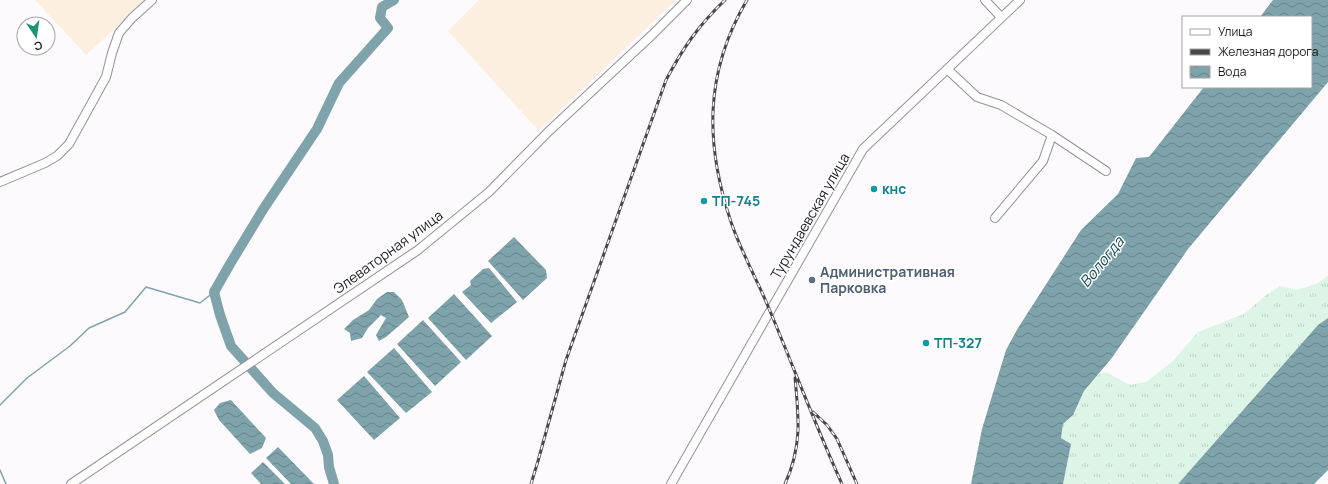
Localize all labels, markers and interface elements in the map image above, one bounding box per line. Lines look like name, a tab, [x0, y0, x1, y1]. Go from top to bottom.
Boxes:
north arrow	[16, 16, 56, 56]
legend	[1182, 16, 1312, 88]
text: Улица	[1218, 23, 1252, 40]
text: С	[33, 38, 44, 54]
text: Железная дорога	[1218, 43, 1318, 60]
text: Вода	[1218, 63, 1246, 80]
street label: Турундаевская улица	[766, 149, 854, 282]
place label: кнс	[882, 179, 906, 198]
marker: кнс	[869, 184, 879, 194]
place label: ТП-745	[712, 191, 760, 210]
marker: ТП-745	[699, 196, 709, 206]
street label: Элеваторная улица	[329, 205, 446, 298]
water label: Вологда	[1075, 231, 1129, 291]
place label: Административная Парковка	[820, 262, 955, 297]
marker: Административная Парковка	[807, 275, 817, 285]
place label: ТП-327	[934, 333, 982, 352]
marker: ТП-327	[921, 338, 931, 348]

